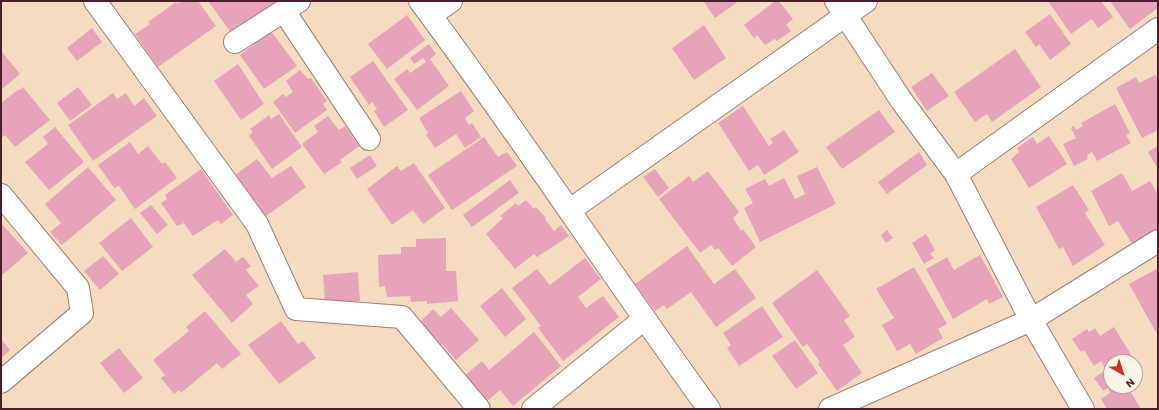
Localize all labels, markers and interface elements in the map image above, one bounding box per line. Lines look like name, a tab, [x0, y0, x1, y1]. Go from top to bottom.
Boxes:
north arrow	[1103, 354, 1143, 394]
text: N	[1123, 376, 1137, 390]

